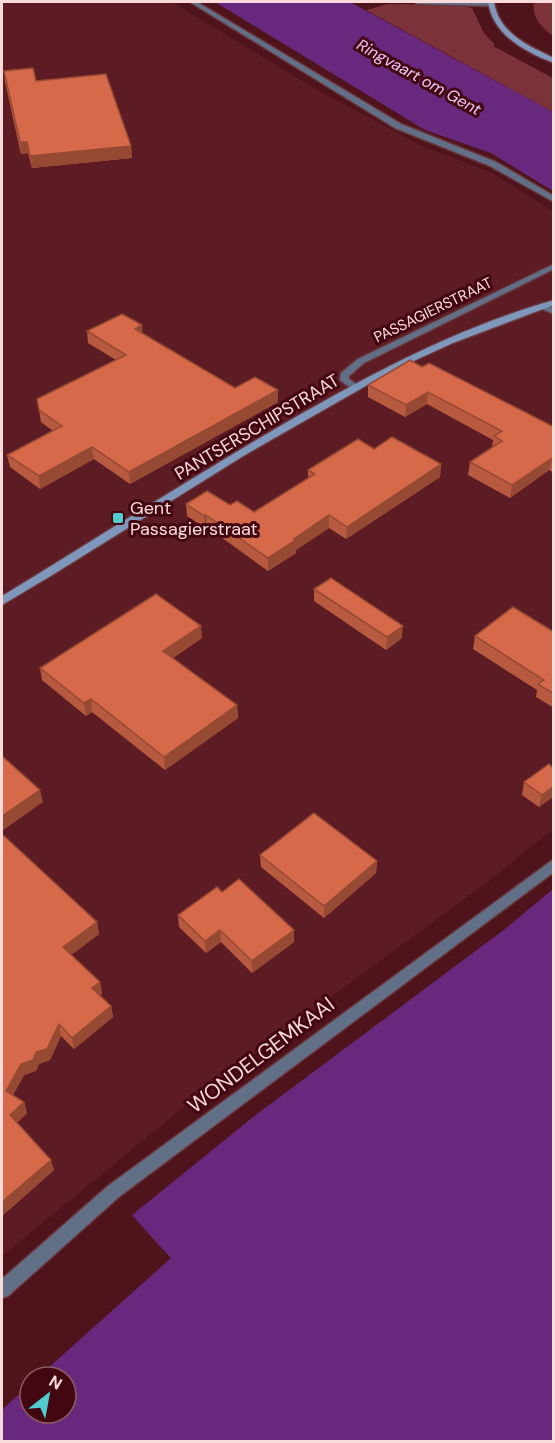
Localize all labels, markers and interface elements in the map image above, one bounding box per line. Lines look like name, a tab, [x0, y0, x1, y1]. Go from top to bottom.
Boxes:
water label: Ringvaart om Gent	[353, 34, 486, 120]
street label: PASSAGIERSTRAAT	[371, 273, 495, 347]
street label: PANTSERSCHIPSTRAAT	[170, 368, 344, 486]
place label: Gent Passagierstraat	[130, 496, 258, 541]
marker: Gent Passagierstraat	[111, 511, 125, 525]
street label: WONDELGEMKAAI	[182, 991, 340, 1119]
north arrow	[18, 1365, 78, 1425]
text: N	[45, 1371, 66, 1395]

